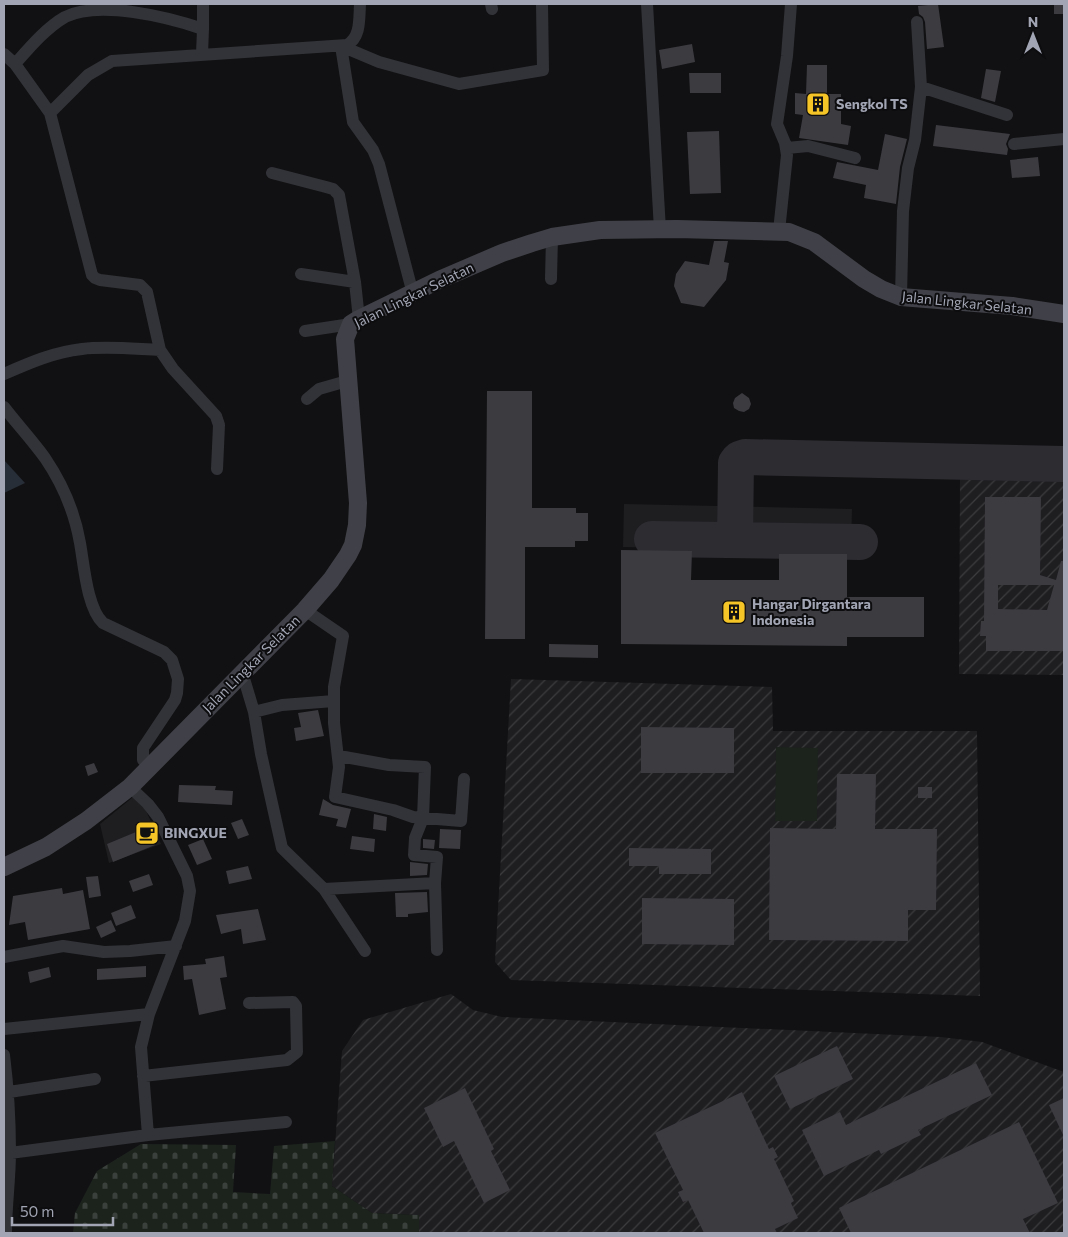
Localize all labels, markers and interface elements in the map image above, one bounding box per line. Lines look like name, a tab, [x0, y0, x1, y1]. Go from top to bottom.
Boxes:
north arrow	[1008, 10, 1058, 60]
text: N	[1028, 13, 1038, 30]
building icon: Sengkol TS	[805, 91, 831, 117]
place label: Sengkol TS	[836, 95, 908, 112]
street label: Jalan Lingkar Selatan	[351, 258, 476, 331]
street label: Jalan Lingkar Selatan	[901, 287, 1033, 318]
place label: Hangar Dirgantara Indonesia	[752, 595, 871, 628]
building icon: Hangar Dirgantara Indonesia	[721, 599, 747, 625]
street label: Jalan Lingkar Selatan	[198, 611, 303, 716]
cafe icon: BINGXUE	[134, 820, 160, 846]
place label: BINGXUE	[164, 824, 227, 841]
scale bar	[12, 1194, 114, 1226]
text: 50 m	[20, 1202, 54, 1220]

